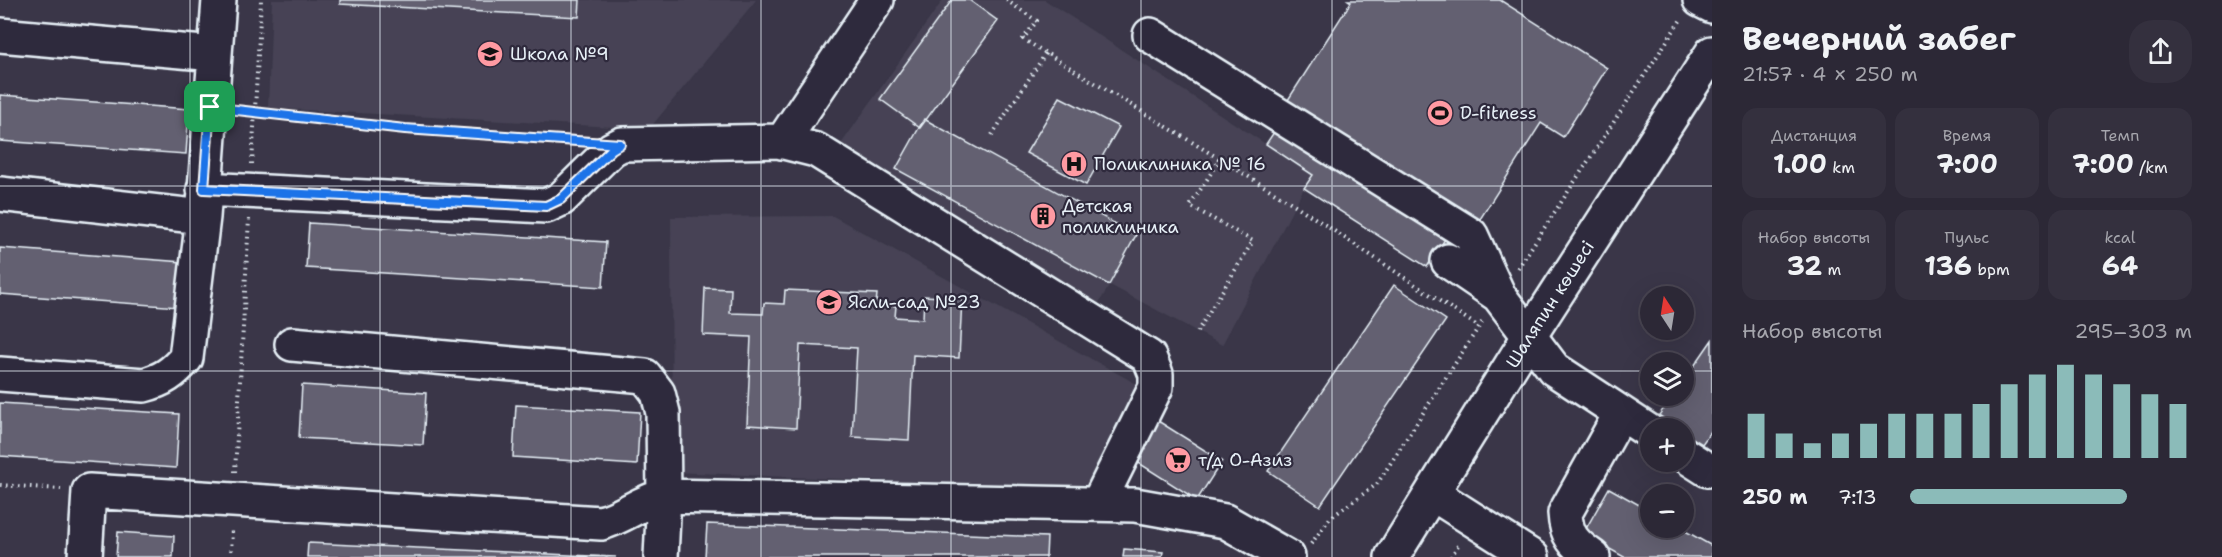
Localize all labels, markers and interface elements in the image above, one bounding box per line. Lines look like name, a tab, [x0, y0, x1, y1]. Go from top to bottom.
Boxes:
text: Вечерний забег	[1742, 16, 2016, 61]
button: share	[2129, 20, 2192, 83]
school or university icon: Школа №9	[475, 39, 505, 69]
place label: Школа №9	[510, 42, 609, 66]
text: 21:57 · 4 × 250 m	[1742, 61, 1918, 87]
pin	[184, 81, 235, 132]
icon: arrive	[193, 90, 226, 123]
sports icon: D-fitness	[1425, 98, 1455, 128]
place label: D-fitness	[1460, 101, 1537, 125]
text: Дистанция	[1771, 125, 1857, 146]
text: Время	[1943, 125, 1991, 146]
text: Темп	[2101, 125, 2139, 146]
text: 1.00	[1773, 146, 1827, 181]
text: 7:00	[1936, 146, 1998, 181]
text: 7:00	[2072, 146, 2134, 181]
hospital icon: Поликлиника № 16	[1059, 149, 1089, 179]
place label: Поликлиника № 16	[1094, 152, 1266, 176]
text: km	[1827, 157, 1855, 178]
text: /km	[2134, 157, 2168, 178]
place label: Детская поликлиника	[1062, 194, 1179, 239]
building icon: Детская поликлиника	[1028, 201, 1058, 231]
text: Набор высоты	[1758, 227, 1870, 248]
text: Пульс	[1945, 227, 1989, 248]
text: kcal	[2104, 227, 2136, 248]
street label: Шаляпин көшесі	[1500, 236, 1600, 373]
text: 32	[1787, 248, 1822, 283]
text: 136	[1924, 248, 1972, 283]
text: 64	[2102, 248, 2138, 283]
text: m	[1822, 259, 1841, 280]
text: bpm	[1972, 259, 2010, 280]
north arrow	[1640, 286, 1694, 340]
map controls	[1640, 286, 1694, 538]
school or university icon: Ясли-сад №23	[814, 287, 844, 317]
place label: Ясли-сад №23	[848, 290, 981, 314]
text: Набор высоты	[1742, 318, 1882, 344]
text: 295–303 m	[2074, 318, 2192, 344]
button: layers	[1640, 352, 1694, 406]
button: +	[1640, 418, 1694, 472]
supermarket icon: т/д О-Азиз	[1163, 445, 1193, 475]
place label: т/д О-Азиз	[1198, 448, 1292, 472]
button: −	[1640, 484, 1694, 538]
text: 250 m	[1742, 484, 1807, 510]
text: 7:13	[1838, 484, 1877, 510]

